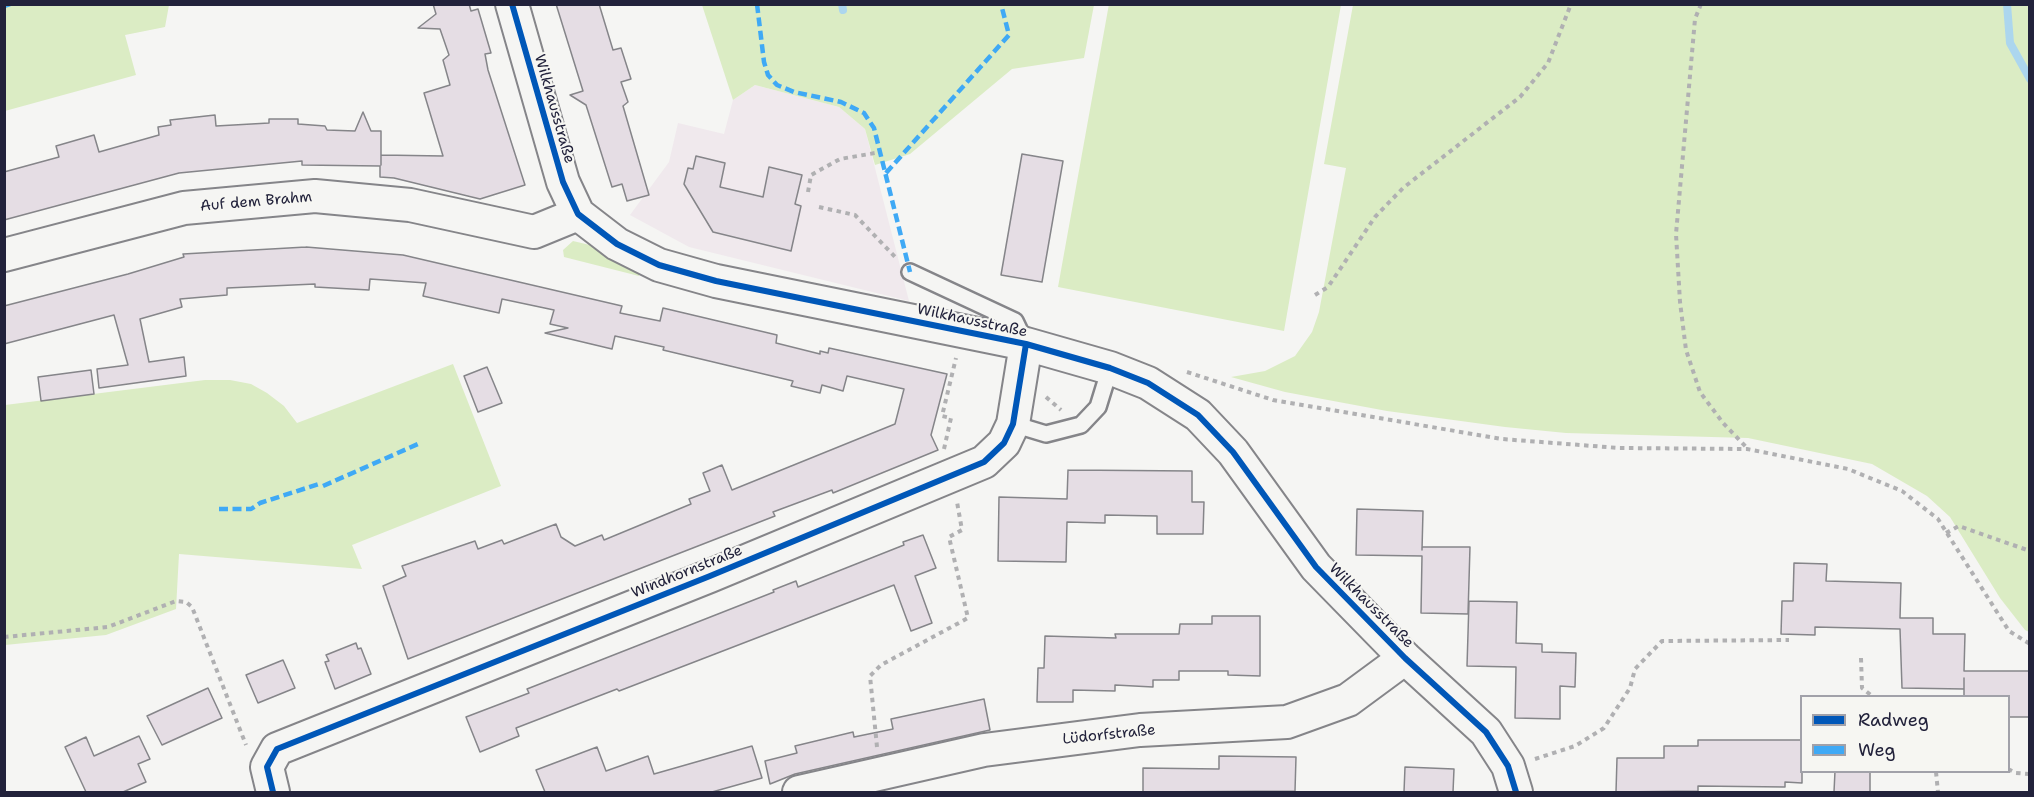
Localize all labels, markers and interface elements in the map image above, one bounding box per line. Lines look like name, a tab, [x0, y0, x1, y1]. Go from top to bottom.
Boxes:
street label: Wilkhausstraße	[530, 52, 578, 166]
street label: Auf dem Brahm	[199, 188, 313, 216]
street label: Wilkhausstraße	[915, 301, 1029, 341]
street label: Windhornstraße	[629, 542, 745, 602]
street label: Wilkhausstraße	[1325, 560, 1417, 652]
legend	[1800, 695, 2010, 773]
text: Radweg	[1858, 708, 1929, 732]
street label: Lüdorfstraße	[1062, 721, 1156, 749]
text: Weg	[1858, 738, 1896, 762]

